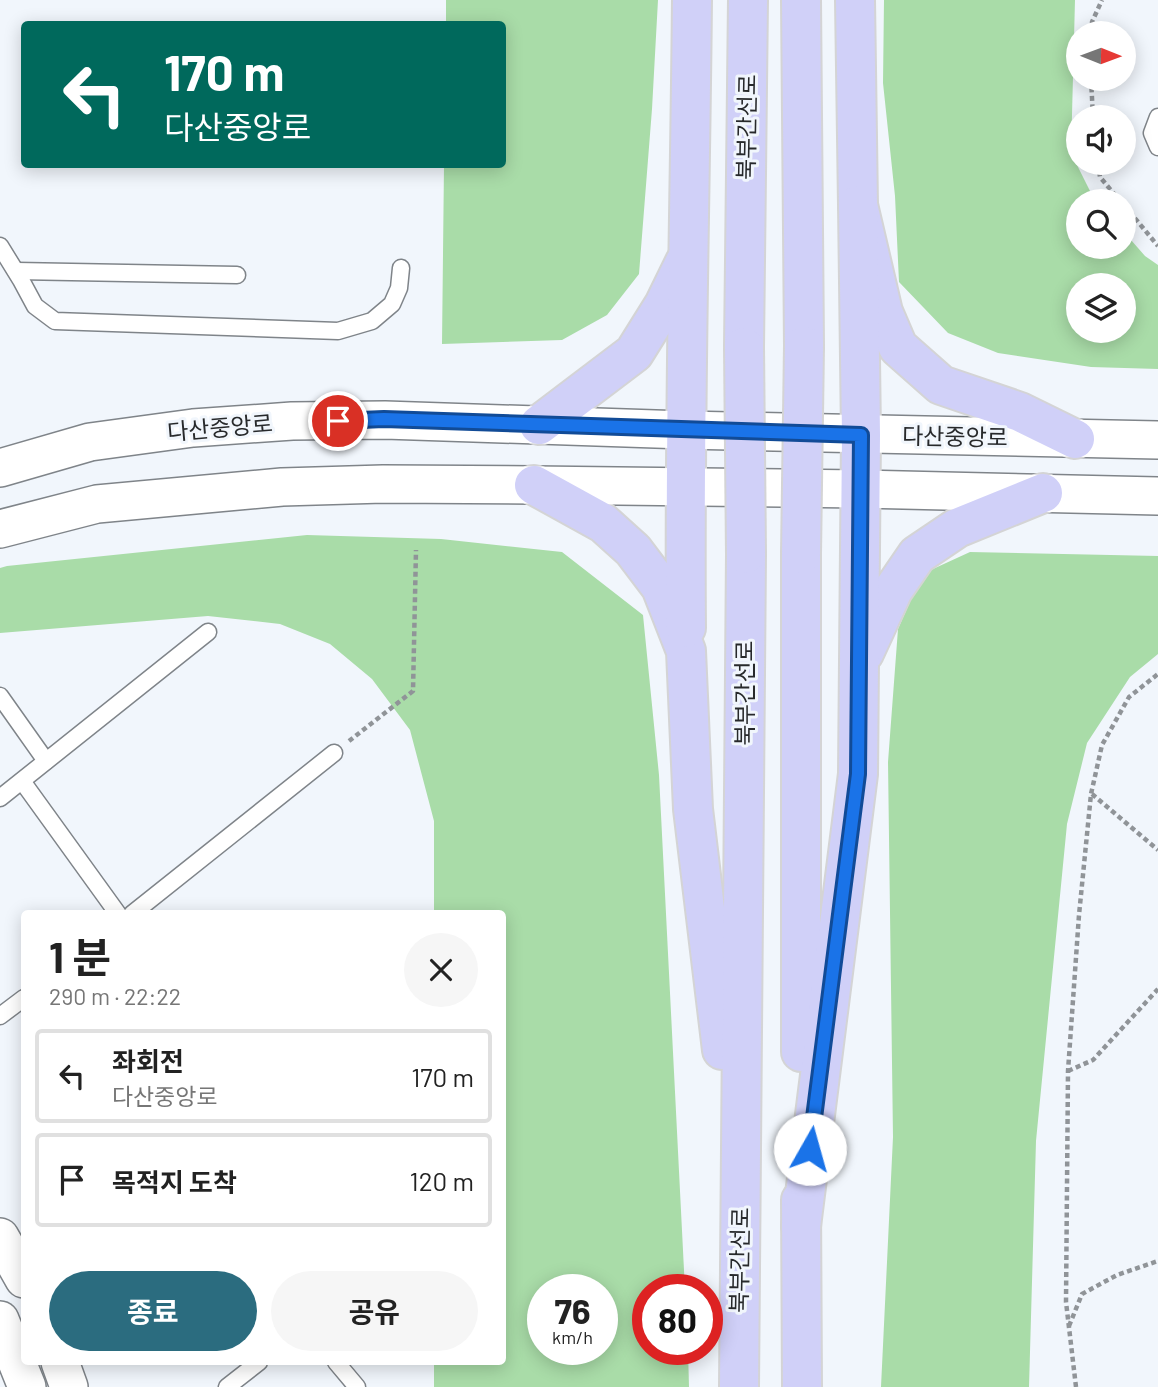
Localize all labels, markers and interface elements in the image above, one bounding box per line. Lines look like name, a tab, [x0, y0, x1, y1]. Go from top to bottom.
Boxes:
north arrow	[1066, 21, 1136, 91]
map controls	[1066, 21, 1136, 343]
text: 170 m	[164, 42, 284, 101]
icon: left	[49, 49, 140, 140]
street label: 북부간선로	[731, 74, 761, 180]
button: sound	[1066, 105, 1136, 175]
text: 다산중앙로	[164, 107, 311, 145]
button: search	[1066, 189, 1136, 259]
button: layers	[1066, 273, 1136, 343]
pin	[308, 391, 368, 451]
icon: arrive	[319, 402, 357, 440]
street label: 다산중앙로	[166, 408, 274, 446]
street label: 다산중앙로	[902, 421, 1008, 451]
street label: 북부간선로	[730, 640, 758, 746]
text: 1 분	[49, 931, 111, 981]
button: close	[404, 933, 478, 1007]
text: 290 m · 22:22	[49, 982, 181, 1010]
text: 좌회전	[112, 1045, 184, 1076]
icon: left	[53, 1057, 91, 1095]
text: 170 m	[411, 1061, 474, 1092]
text: 다산중앙로	[112, 1082, 218, 1110]
position arrow	[773, 1112, 847, 1186]
icon: arrive	[53, 1161, 91, 1199]
text: 120 m	[410, 1165, 474, 1196]
text: 목적지 도착	[112, 1166, 237, 1197]
street label: 북부간선로	[724, 1207, 754, 1313]
button: 종료	[49, 1271, 257, 1351]
button: 공유	[271, 1271, 478, 1351]
speed limit sign: 80	[632, 1274, 723, 1365]
text: 76	[554, 1289, 591, 1331]
text: km/h	[552, 1326, 593, 1348]

